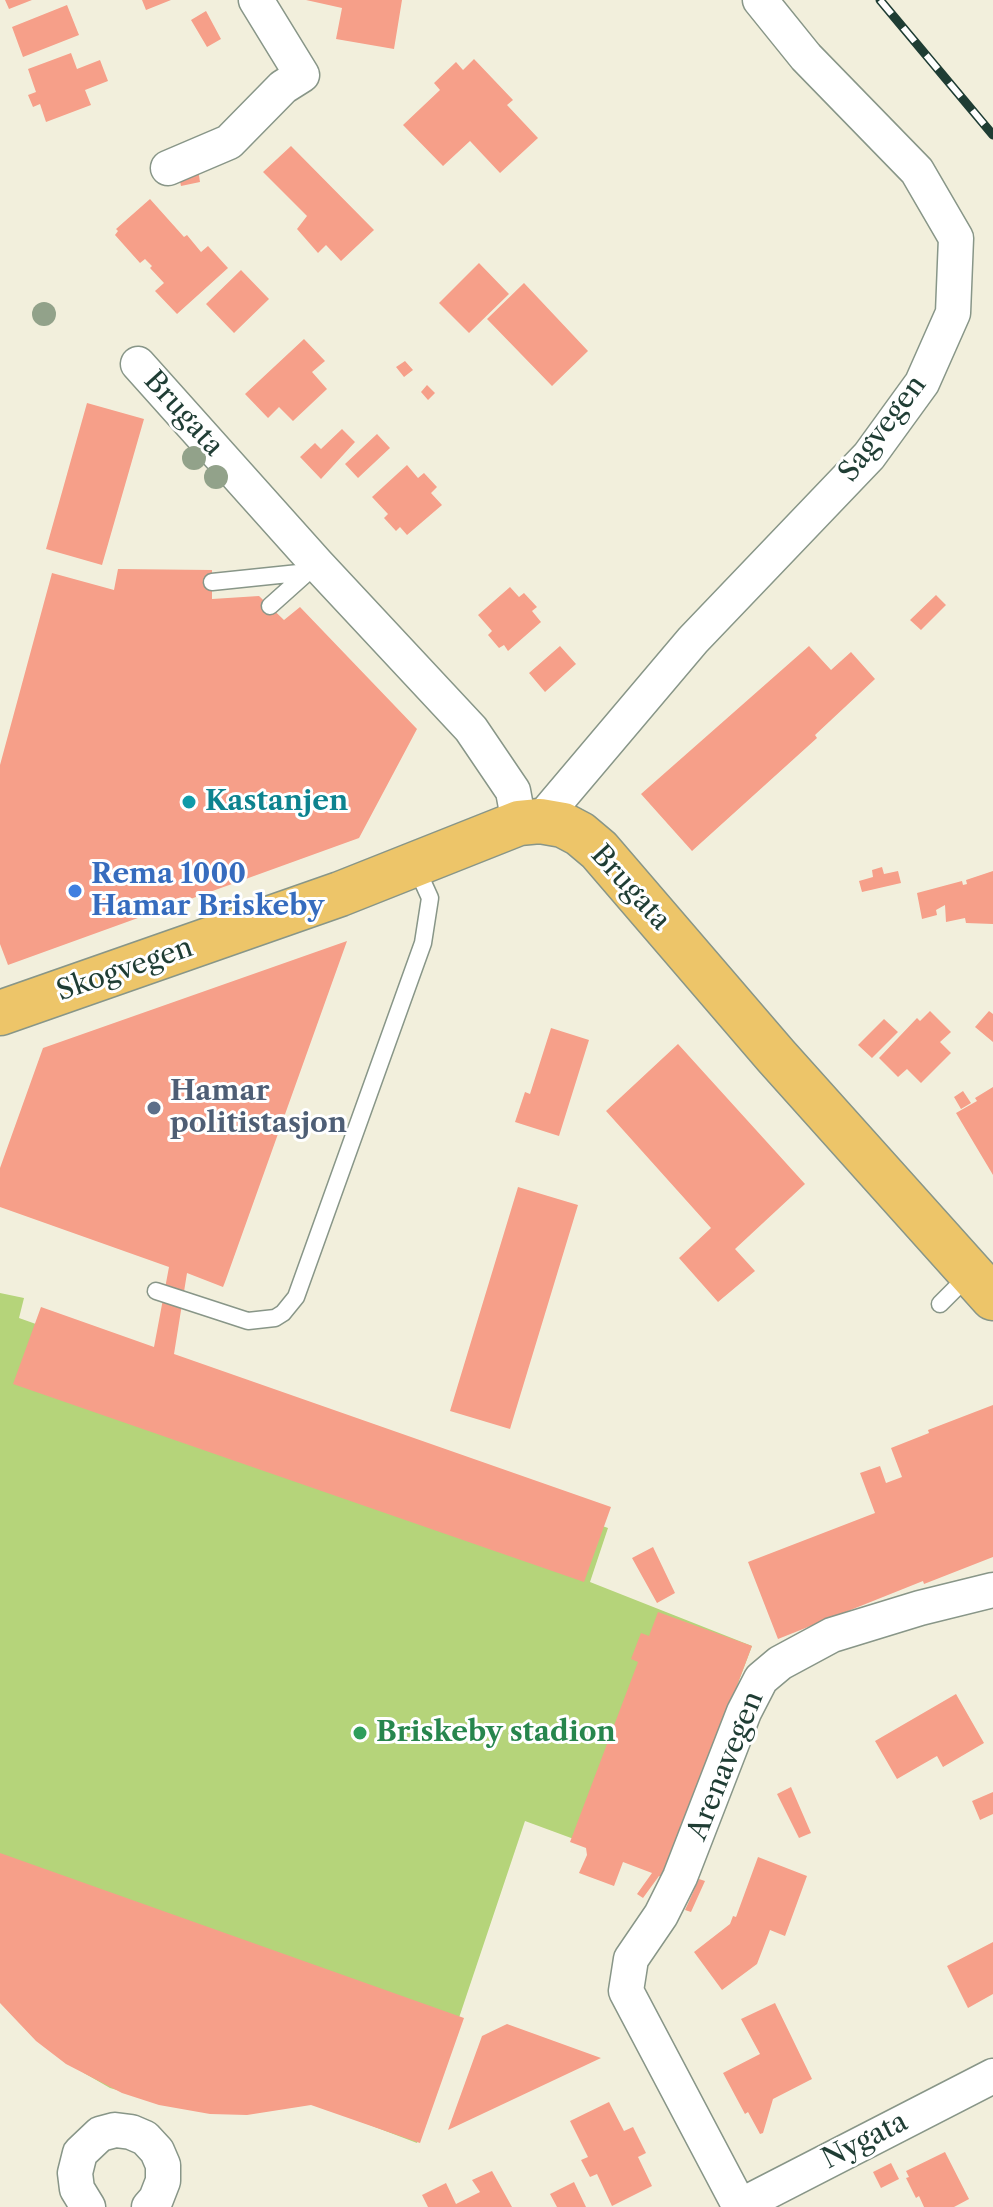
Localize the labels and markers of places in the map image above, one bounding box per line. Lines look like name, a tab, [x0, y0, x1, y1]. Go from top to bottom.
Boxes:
place label: Kastanjen	[205, 785, 348, 819]
marker: Kastanjen	[180, 793, 198, 811]
place label: Rema 1000 Hamar Briskeby	[91, 858, 324, 924]
marker: Rema 1000 Hamar Briskeby	[66, 882, 84, 900]
place label: Hamar politistasjon	[170, 1075, 347, 1141]
marker: Hamar politistasjon	[145, 1099, 163, 1117]
place label: Briskeby stadion	[376, 1716, 616, 1750]
marker: Briskeby stadion	[351, 1724, 369, 1742]

